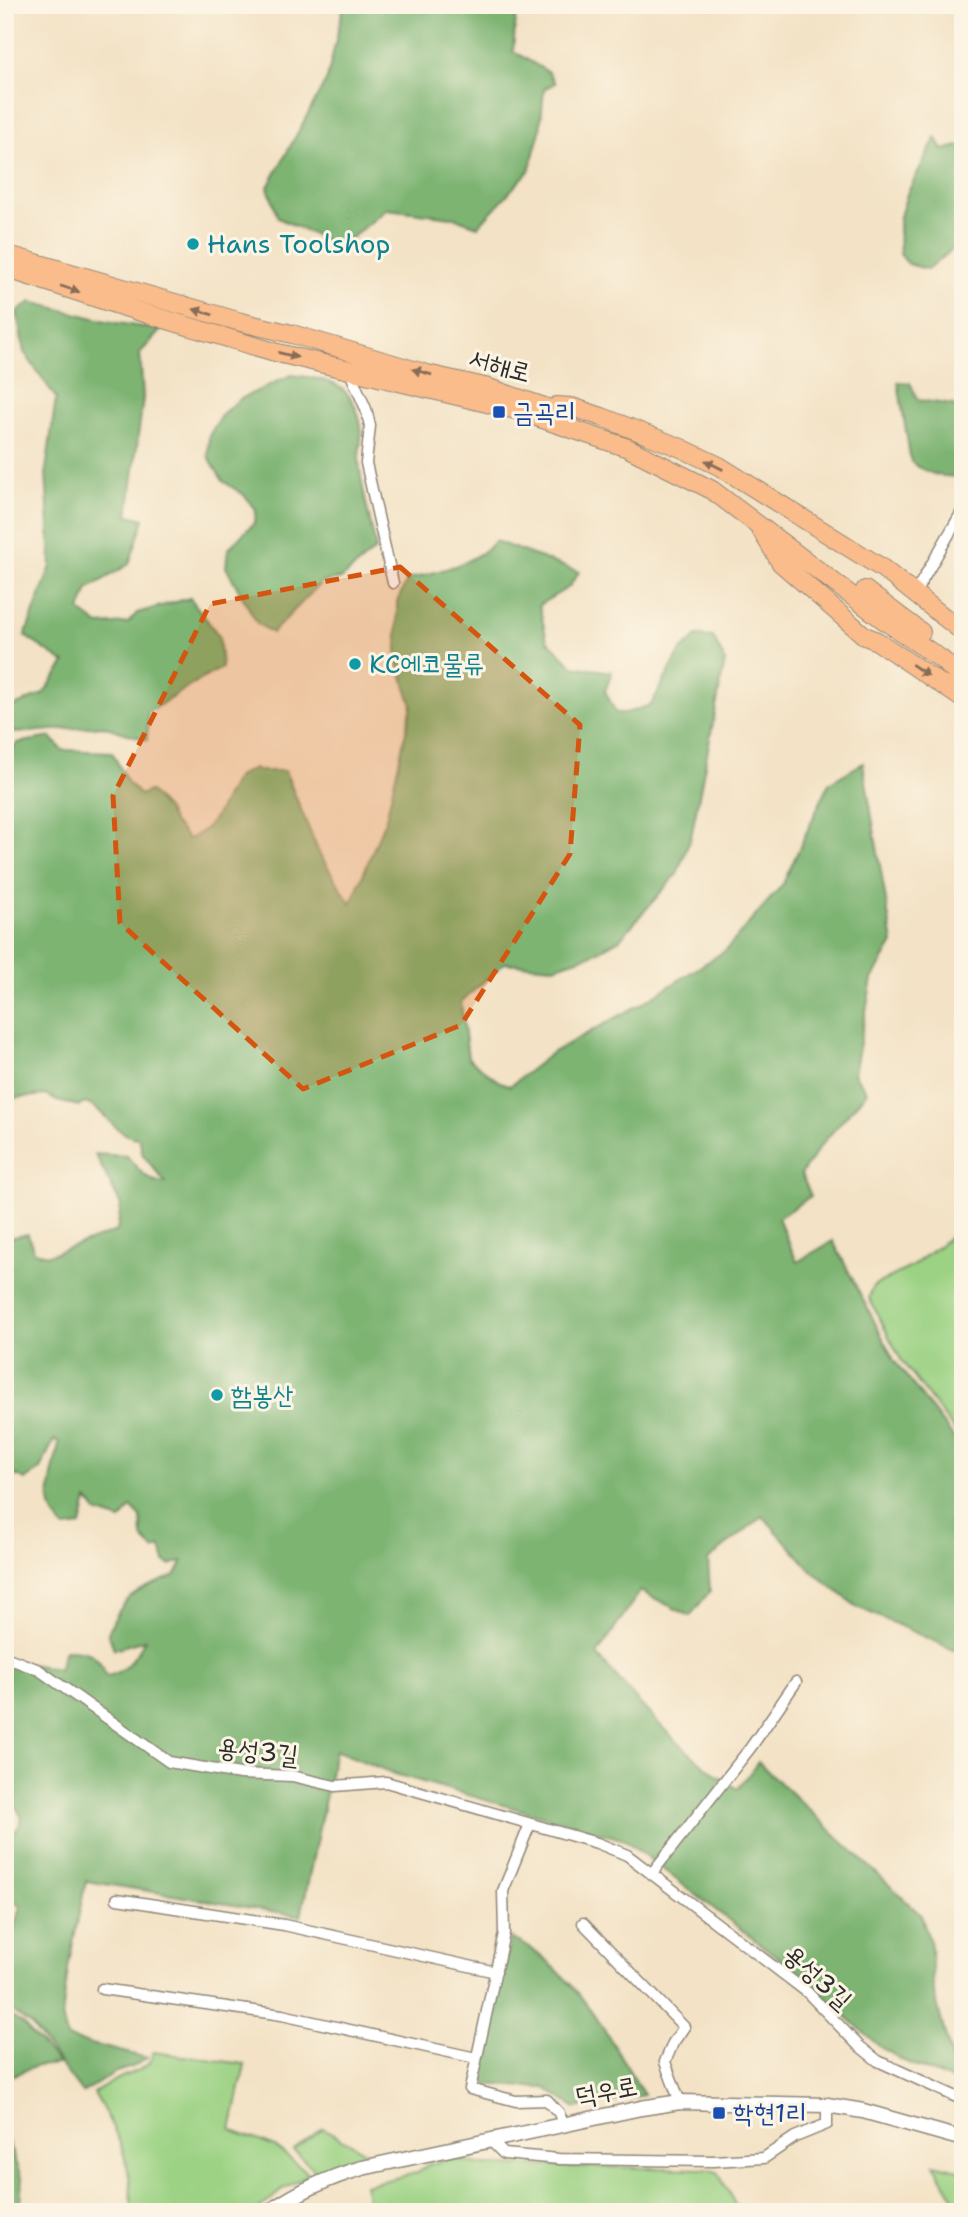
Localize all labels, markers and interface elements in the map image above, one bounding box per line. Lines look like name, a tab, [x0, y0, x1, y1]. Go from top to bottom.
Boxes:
place label: Hans Toolshop	[207, 226, 390, 261]
marker: Hans Toolshop	[185, 236, 201, 252]
one-way arrow	[60, 284, 81, 295]
one-way arrow	[192, 306, 213, 316]
street label: 서해로	[465, 339, 535, 390]
one-way arrow	[277, 350, 299, 361]
one-way arrow	[411, 366, 433, 377]
place label: 금곡리	[513, 394, 576, 429]
marker: 금곡리	[491, 404, 507, 420]
one-way arrow	[704, 459, 724, 471]
place label: KC에코물류	[369, 646, 484, 681]
marker: KC에코물류	[347, 656, 363, 672]
one-way arrow	[911, 663, 929, 677]
place label: 함봉산	[231, 1377, 294, 1412]
marker: 함봉산	[209, 1387, 225, 1403]
street label: 용성3길	[216, 1729, 300, 1772]
street label: 용성3길	[777, 1937, 860, 2017]
street label: 덕우로	[572, 2067, 640, 2114]
place label: 학현1리	[733, 2095, 807, 2130]
marker: 학현1리	[711, 2105, 727, 2121]

